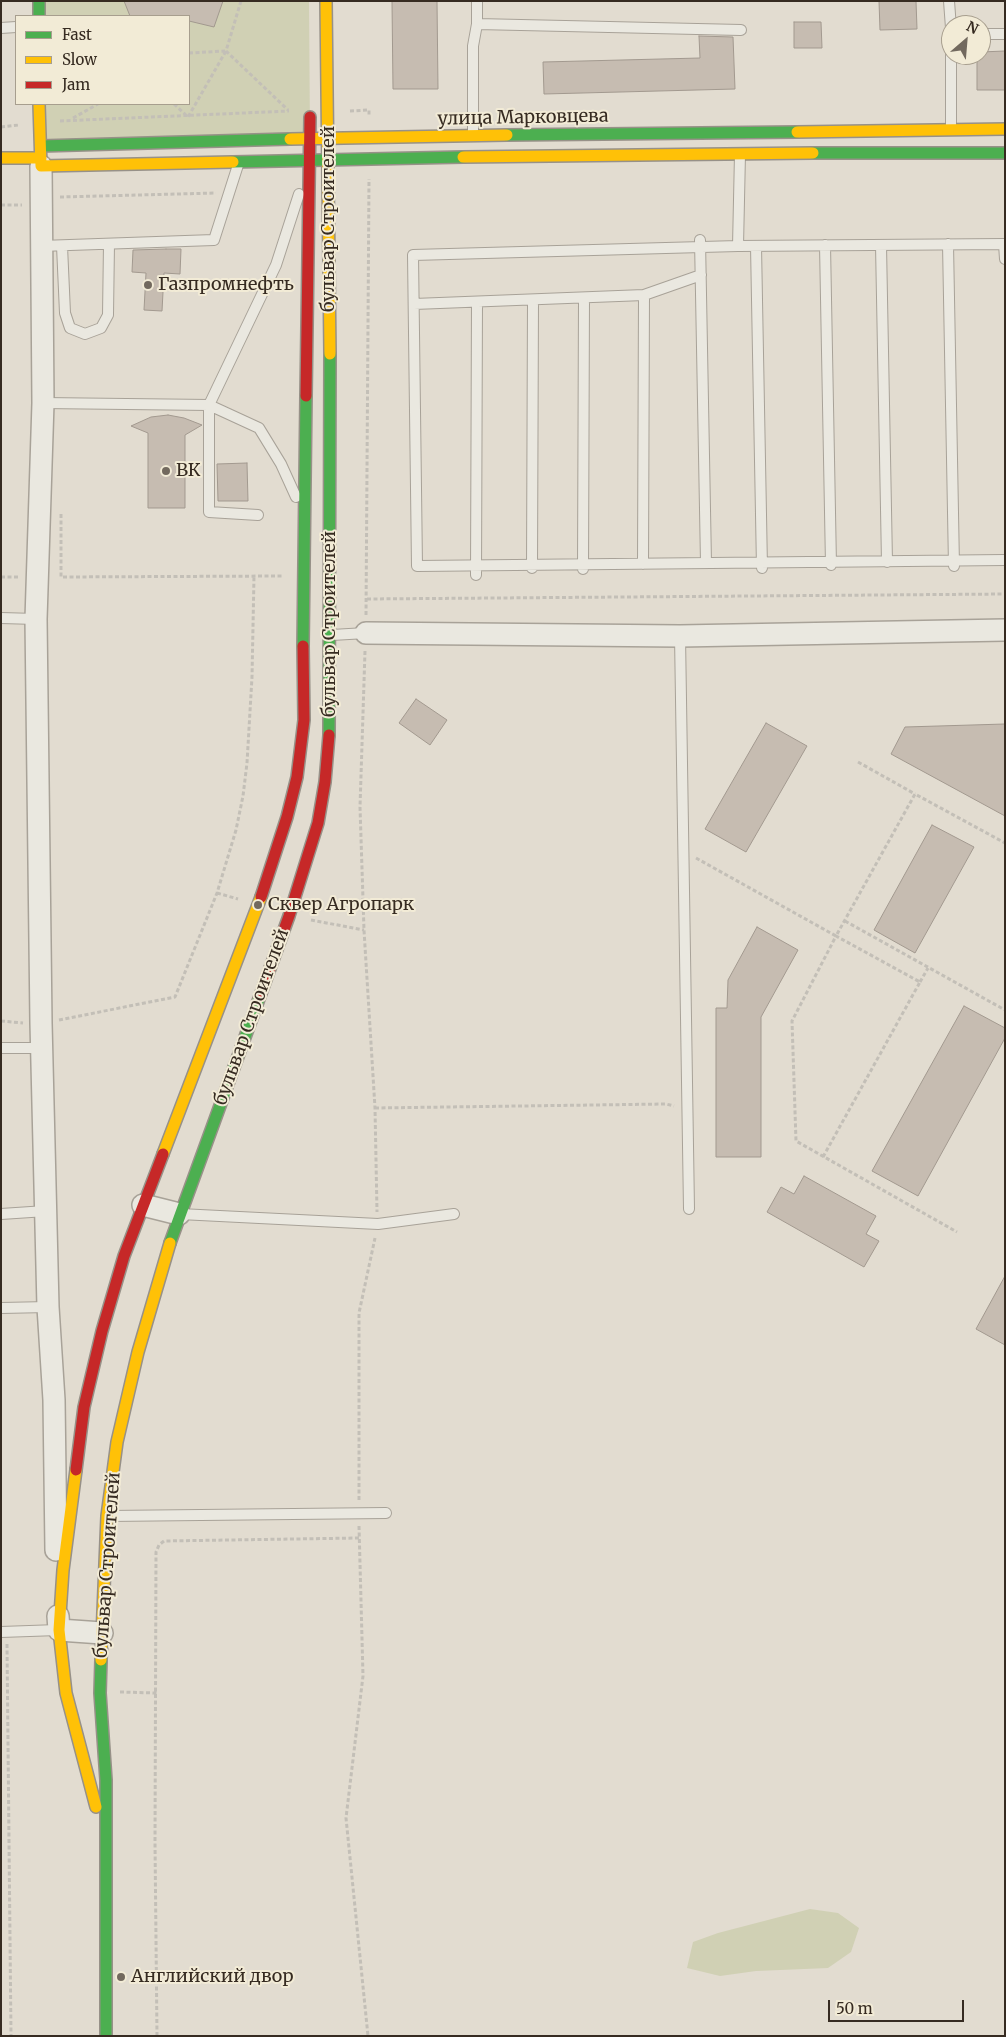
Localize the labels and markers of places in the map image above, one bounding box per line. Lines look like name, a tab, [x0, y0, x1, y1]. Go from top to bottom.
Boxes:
place label: Газпромнефть	[158, 274, 294, 296]
marker: Газпромнефть	[142, 279, 154, 291]
place label: ВК	[176, 460, 201, 482]
marker: ВК	[160, 465, 172, 477]
place label: Сквер Агропарк	[268, 894, 414, 916]
marker: Сквер Агропарк	[252, 899, 264, 911]
place label: Английский двор	[131, 1966, 293, 1988]
marker: Английский двор	[115, 1971, 127, 1983]

